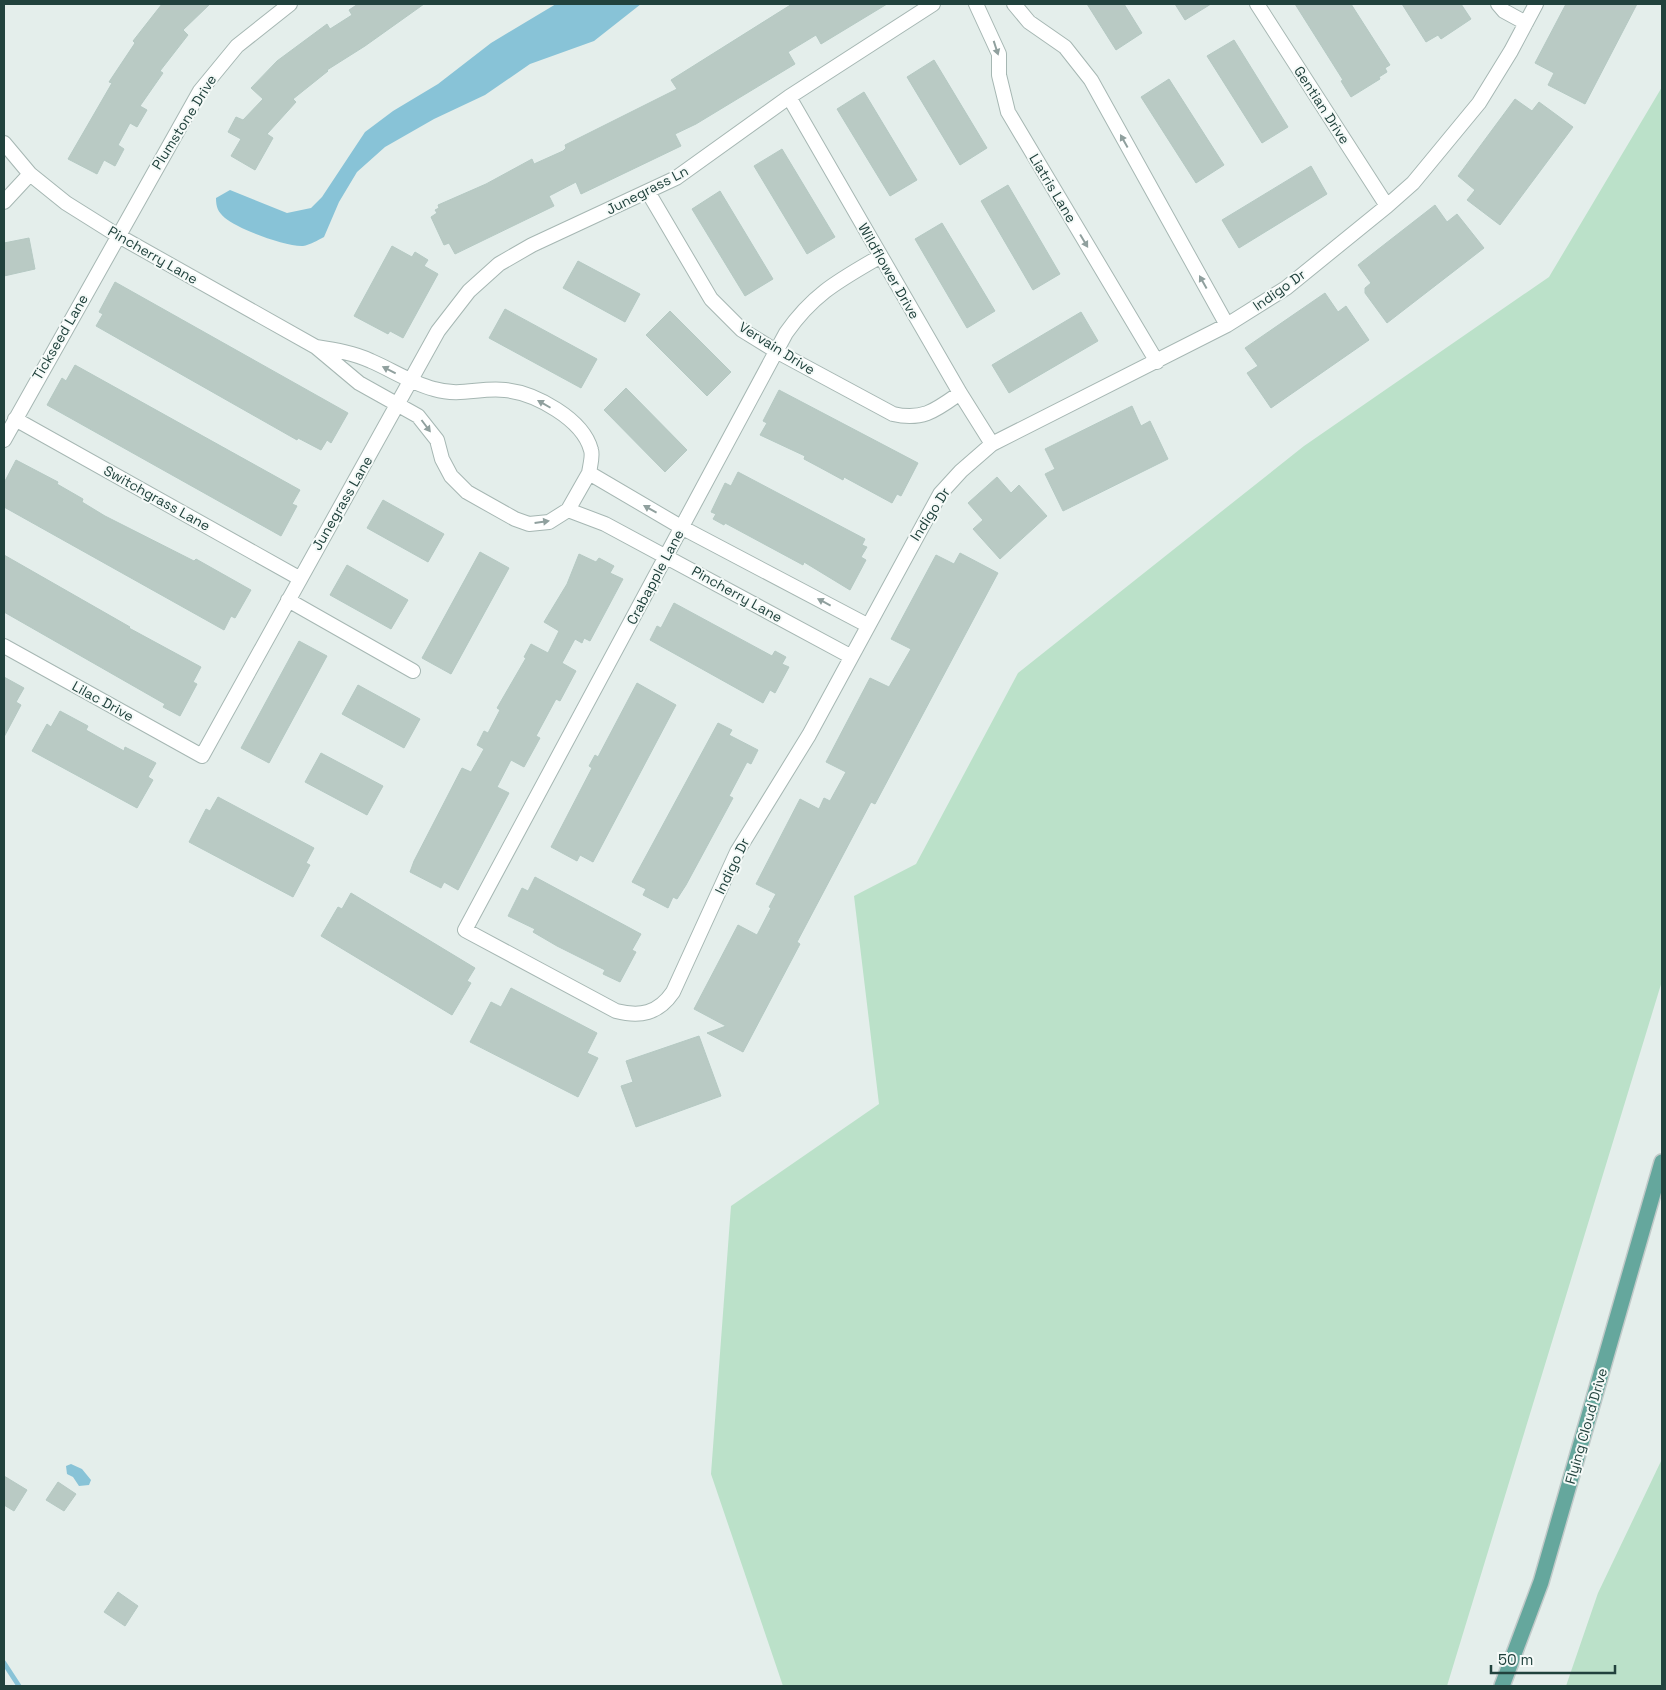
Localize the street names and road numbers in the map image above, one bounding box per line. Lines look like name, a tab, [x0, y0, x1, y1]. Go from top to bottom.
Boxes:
street label: Gentian Drive	[1290, 63, 1354, 147]
street label: Plumstone Drive	[148, 71, 220, 173]
street label: Liatris Lane	[1025, 150, 1081, 226]
street label: Junegrass Ln	[603, 162, 691, 218]
street label: Wildflower Drive	[854, 220, 924, 322]
street label: Pincherry Lane	[105, 222, 201, 288]
street label: Indigo Dr	[1249, 265, 1309, 315]
street label: Tickseed Lane	[28, 291, 92, 383]
street label: Vervain Drive	[736, 318, 818, 378]
street label: Junegrass Lane	[308, 452, 376, 554]
street label: Switchgrass Lane	[100, 461, 214, 535]
street label: Indigo Dr	[906, 484, 954, 544]
street label: Crabapple Lane	[622, 526, 688, 628]
street label: Pincherry Lane	[688, 562, 786, 626]
street label: Lilac Drive	[69, 677, 137, 725]
street label: Indigo Dr	[711, 835, 753, 897]
street label: Flying Cloud Drive	[1561, 1366, 1611, 1486]

